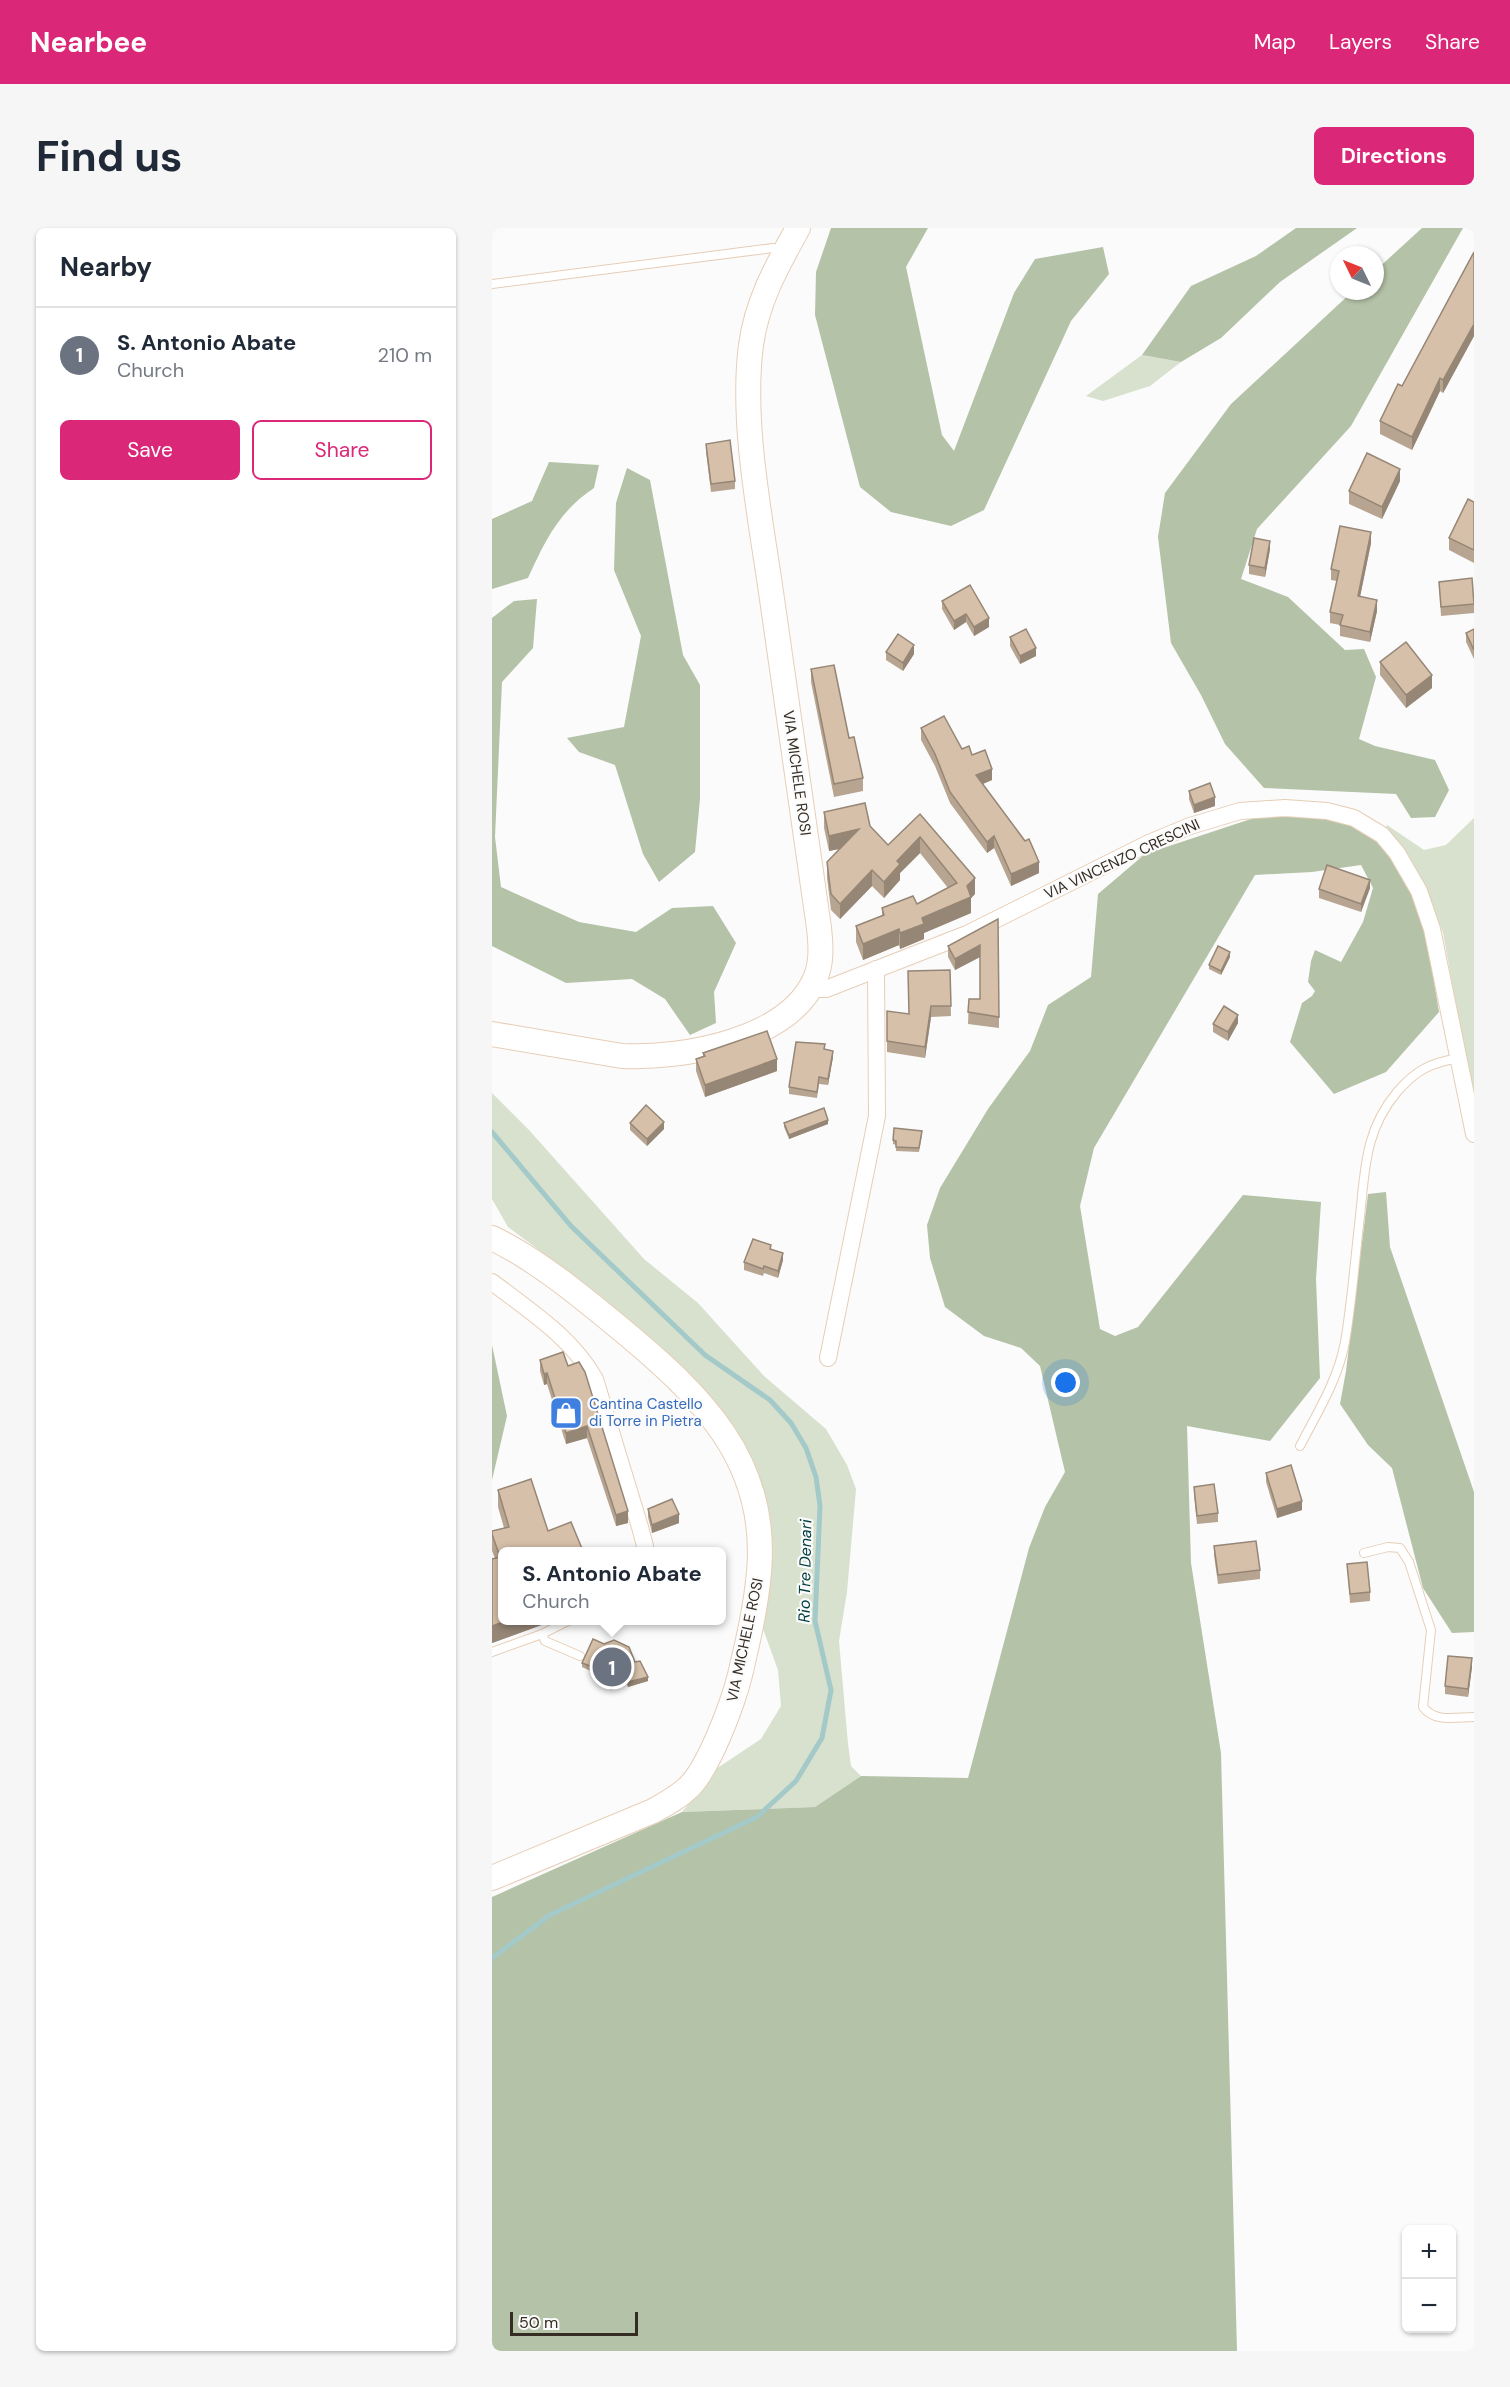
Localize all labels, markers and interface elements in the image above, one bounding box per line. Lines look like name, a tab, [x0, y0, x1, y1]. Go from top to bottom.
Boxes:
text: Nearbee	[30, 24, 147, 61]
text: Map	[1254, 28, 1296, 56]
text: Layers	[1329, 28, 1392, 56]
text: Share	[1425, 28, 1480, 56]
button: Directions	[1314, 127, 1474, 185]
text: Find us	[36, 129, 182, 184]
north arrow	[1330, 246, 1384, 300]
text: Nearby	[60, 250, 152, 284]
text: S. Antonio Abate	[117, 328, 296, 357]
text: 1	[76, 342, 83, 368]
text: 210 m	[377, 342, 432, 368]
text: Church	[117, 357, 184, 383]
button: Save	[60, 420, 240, 480]
button: Share	[252, 420, 432, 480]
street label: VIA MICHELE ROSI	[778, 709, 816, 837]
street label: VIA VINCENZO CRESCINI	[1041, 814, 1203, 904]
your location	[1051, 1368, 1080, 1397]
place label: Cantina Castello di Torre in Pietra	[589, 1394, 703, 1431]
shop icon: Cantina Castello di Torre in Pietra	[548, 1395, 584, 1431]
water label: Rio Tre Denari	[794, 1518, 816, 1623]
popup	[498, 1547, 726, 1625]
text: S. Antonio Abate	[522, 1559, 702, 1588]
street label: VIA MICHELE ROSI	[722, 1576, 768, 1704]
text: Church	[522, 1588, 590, 1614]
pin: 1	[592, 1644, 632, 1690]
map controls	[1402, 2225, 1456, 2333]
button: +	[1402, 2225, 1456, 2279]
button: −	[1402, 2279, 1456, 2333]
scale bar	[510, 2309, 638, 2336]
text: 50 m	[519, 2312, 558, 2333]

